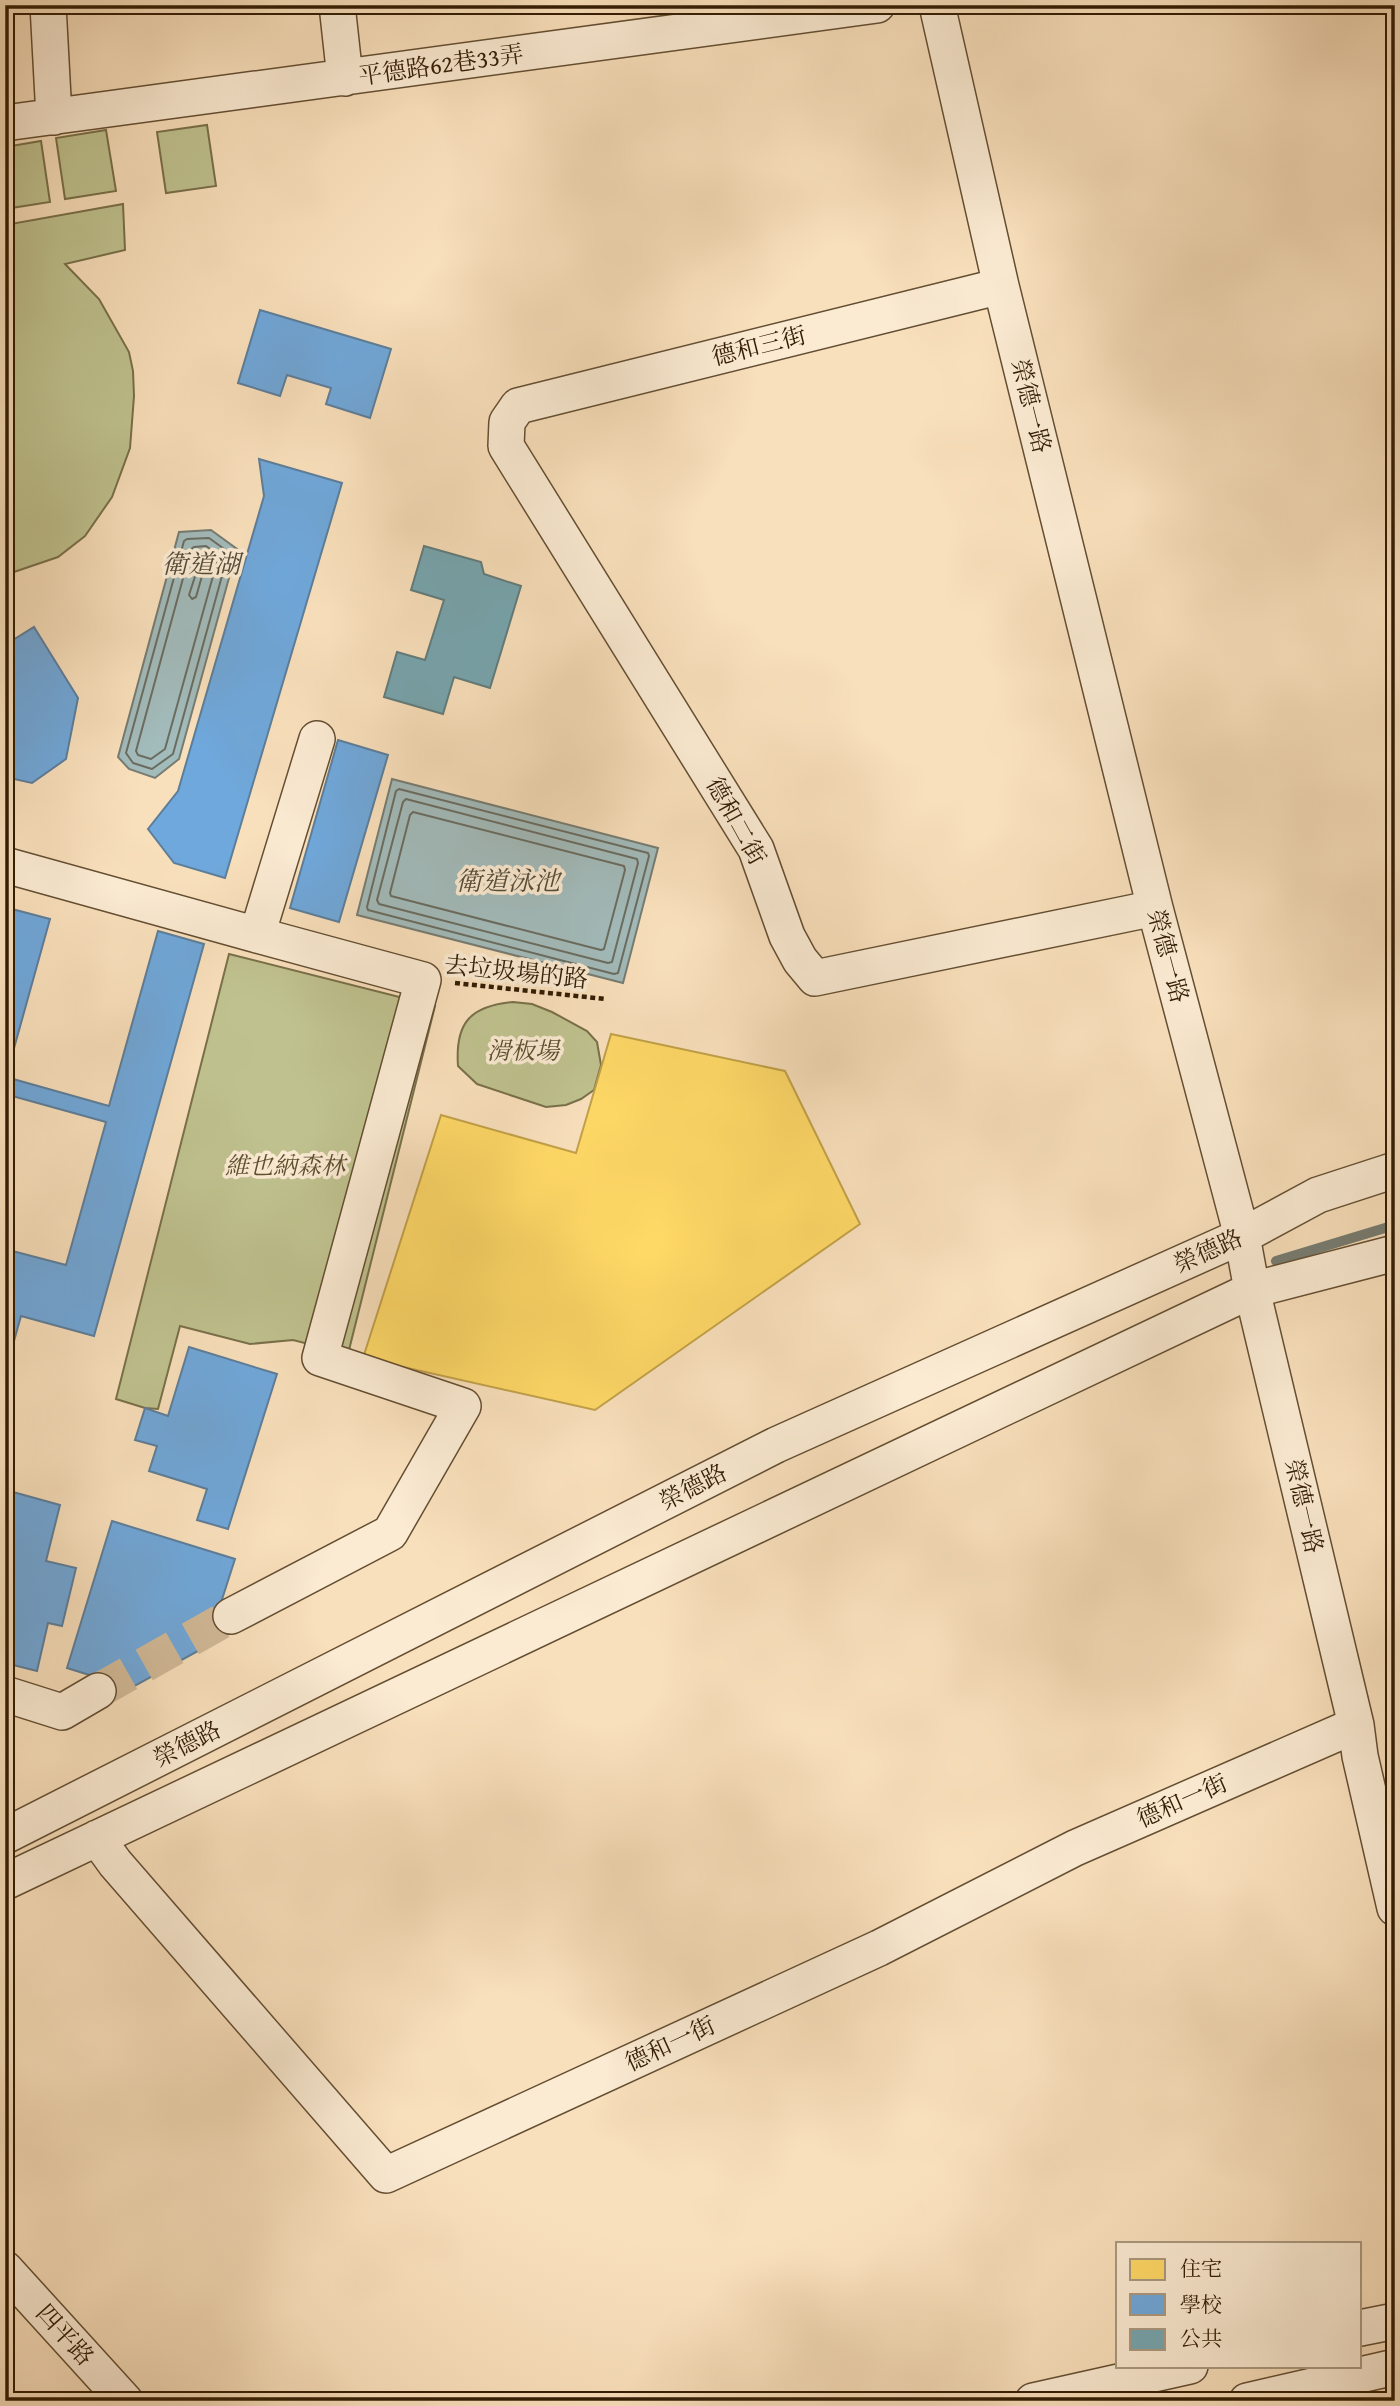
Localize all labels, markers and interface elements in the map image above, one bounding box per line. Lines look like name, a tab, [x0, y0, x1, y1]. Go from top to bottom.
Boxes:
street label: 平德路62巷33弄	[356, 36, 526, 93]
street label: 德和三街	[708, 317, 810, 374]
street label: 榮德一路	[1003, 355, 1060, 457]
water label: 衛道湖	[162, 544, 244, 583]
street label: 德和二街	[698, 770, 775, 871]
water label: 衛道泳池	[456, 861, 563, 900]
street label: 榮德一路	[1139, 905, 1198, 1007]
street label: 去垃圾場的路	[443, 947, 589, 996]
park label: 滑板場	[487, 1033, 561, 1068]
park label: 維也納森林	[225, 1148, 348, 1183]
street label: 榮德路	[1168, 1220, 1248, 1281]
street label: 榮德路	[653, 1455, 733, 1518]
street label: 榮德一路	[1277, 1455, 1332, 1557]
street label: 榮德路	[147, 1712, 227, 1775]
street label: 德和一街	[1131, 1765, 1233, 1836]
street label: 德和一街	[619, 2007, 721, 2080]
legend	[1116, 2242, 1362, 2368]
text: 住宅	[1180, 2253, 1222, 2284]
text: 學校	[1180, 2289, 1222, 2320]
street label: 四平路	[28, 2296, 102, 2373]
text: 公共	[1180, 2323, 1222, 2354]

